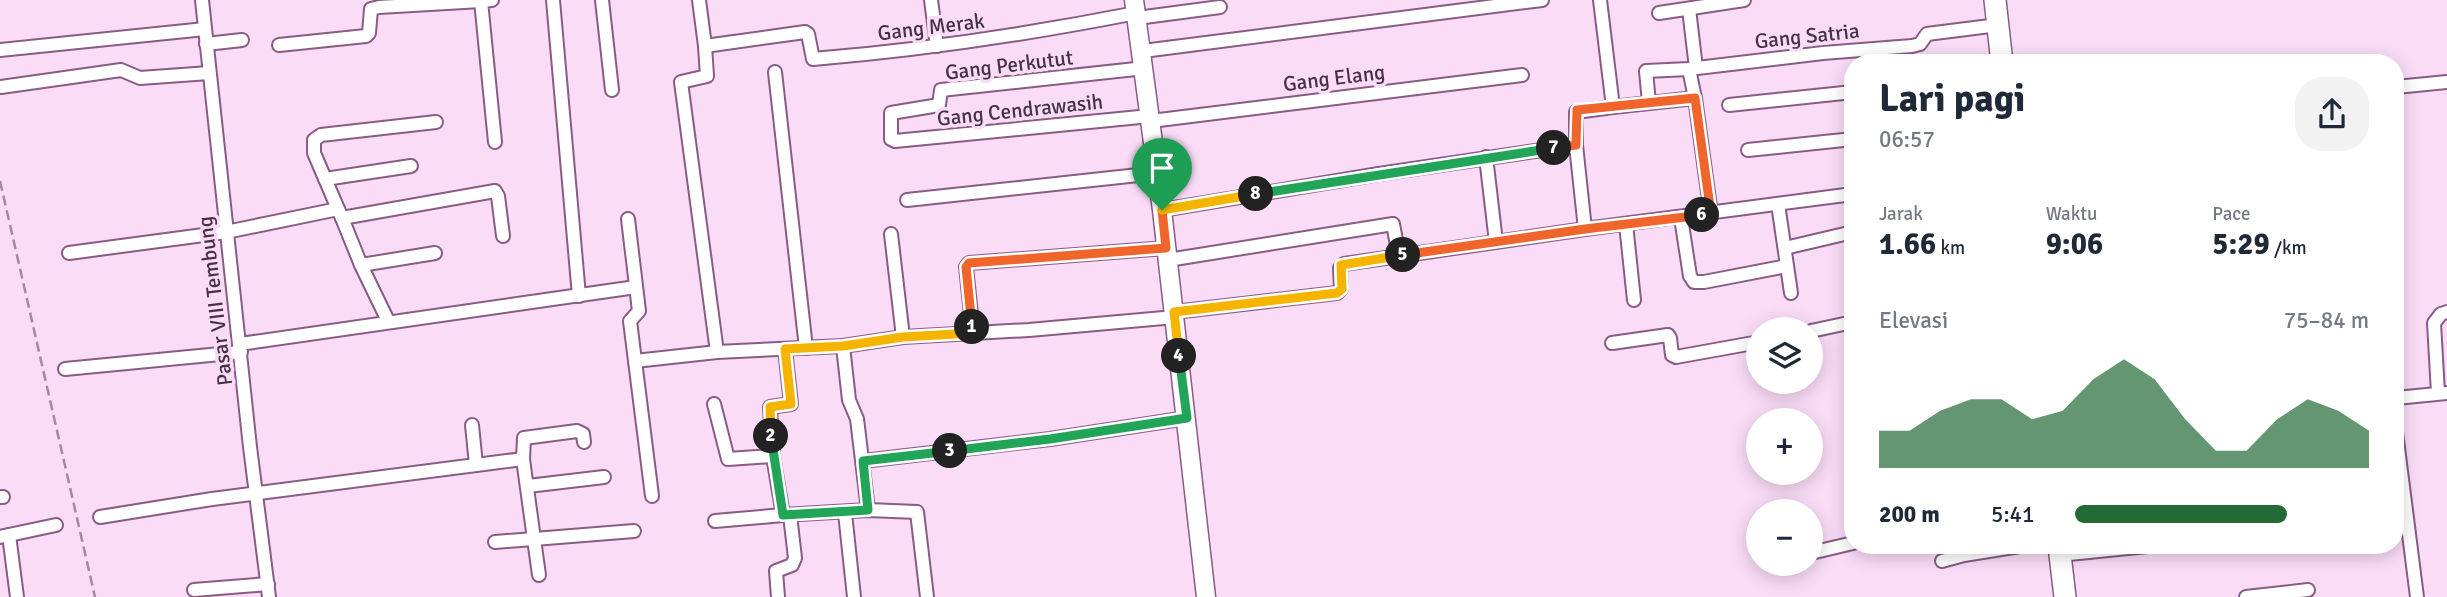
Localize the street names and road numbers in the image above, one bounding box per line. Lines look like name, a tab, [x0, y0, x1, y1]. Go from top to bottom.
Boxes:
street label: Gang Merak	[876, 7, 986, 46]
street label: Gang Satria	[1753, 18, 1861, 54]
street label: Gang Perkutut	[944, 44, 1074, 86]
street label: Gang Elang	[1282, 59, 1386, 97]
street label: Gang Cendrawasih	[936, 88, 1104, 132]
street label: Pasar VIII Tembung	[192, 215, 238, 387]

